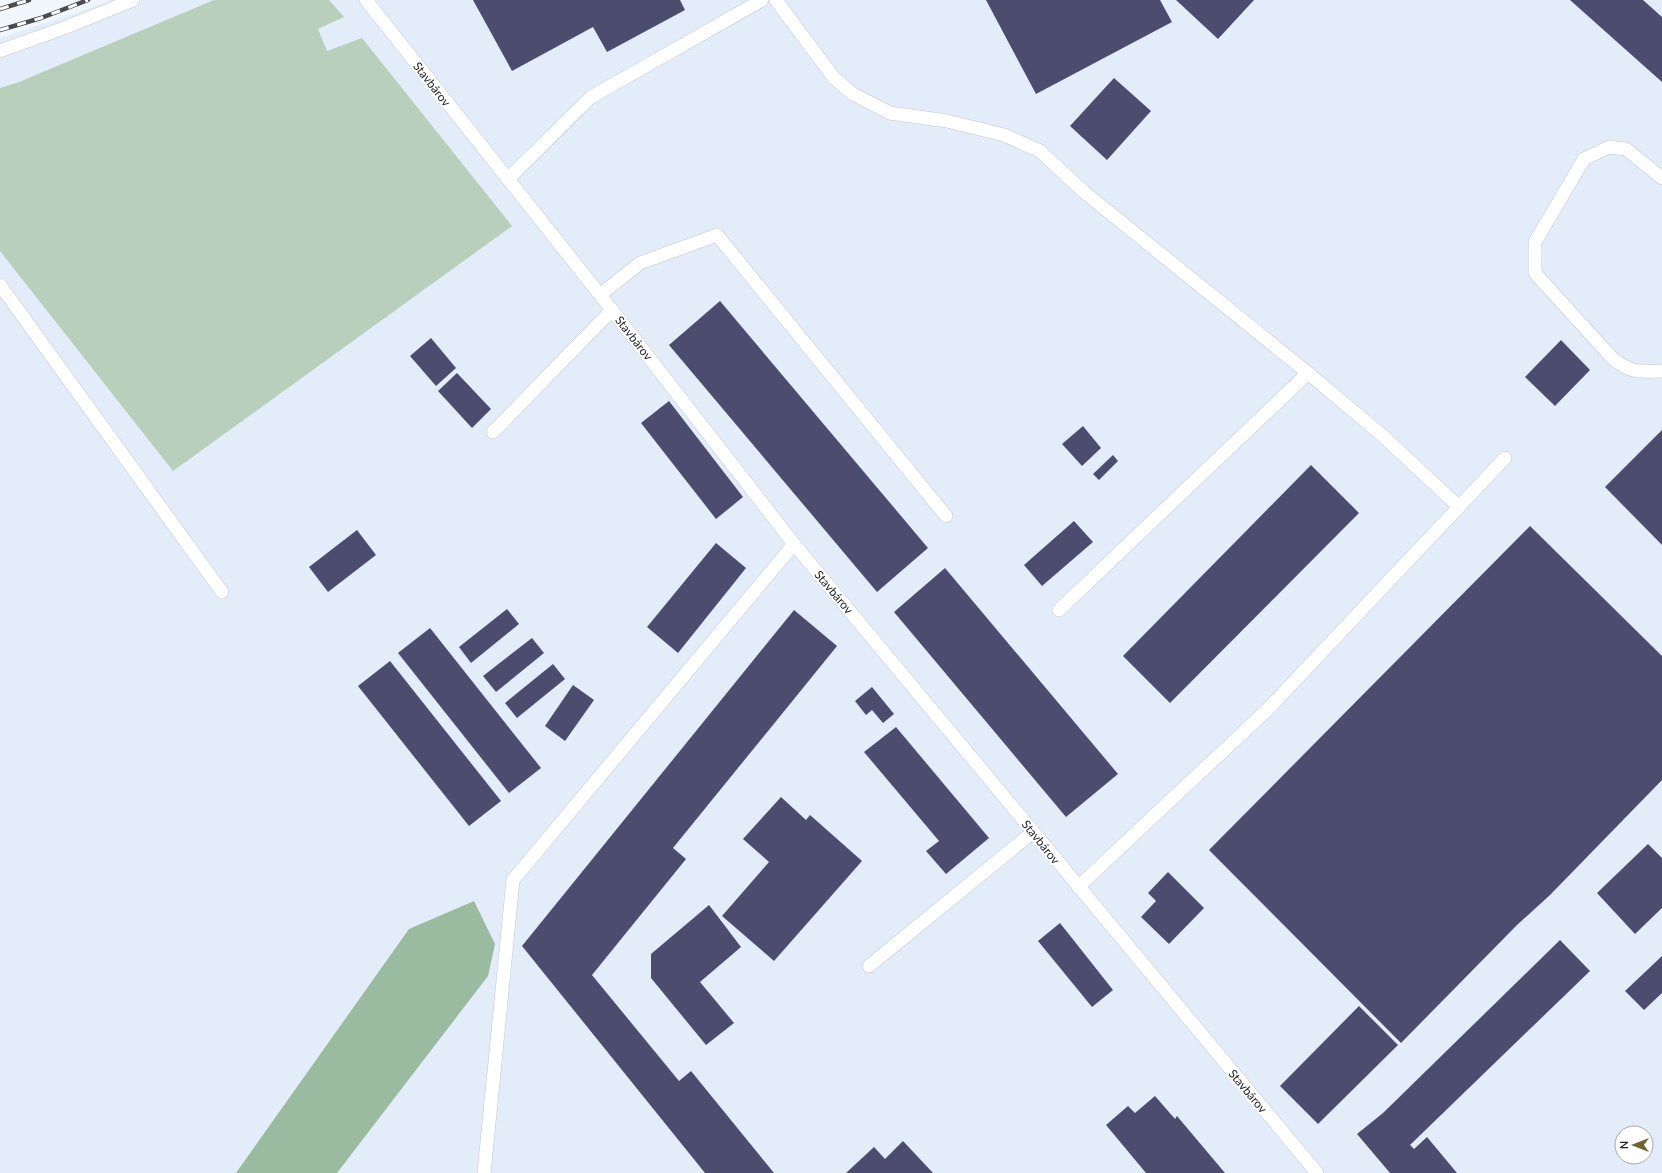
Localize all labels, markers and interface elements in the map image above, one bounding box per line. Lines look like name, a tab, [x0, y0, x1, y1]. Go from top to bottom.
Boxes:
street label: Stavbárov	[410, 59, 454, 110]
street label: Stavbárov	[612, 313, 656, 364]
street label: Stavbárov	[811, 567, 857, 617]
street label: Stavbárov	[1019, 817, 1064, 868]
street label: Stavbárov	[1225, 1066, 1271, 1116]
north arrow	[1614, 1125, 1654, 1165]
text: N	[1617, 1141, 1630, 1149]

